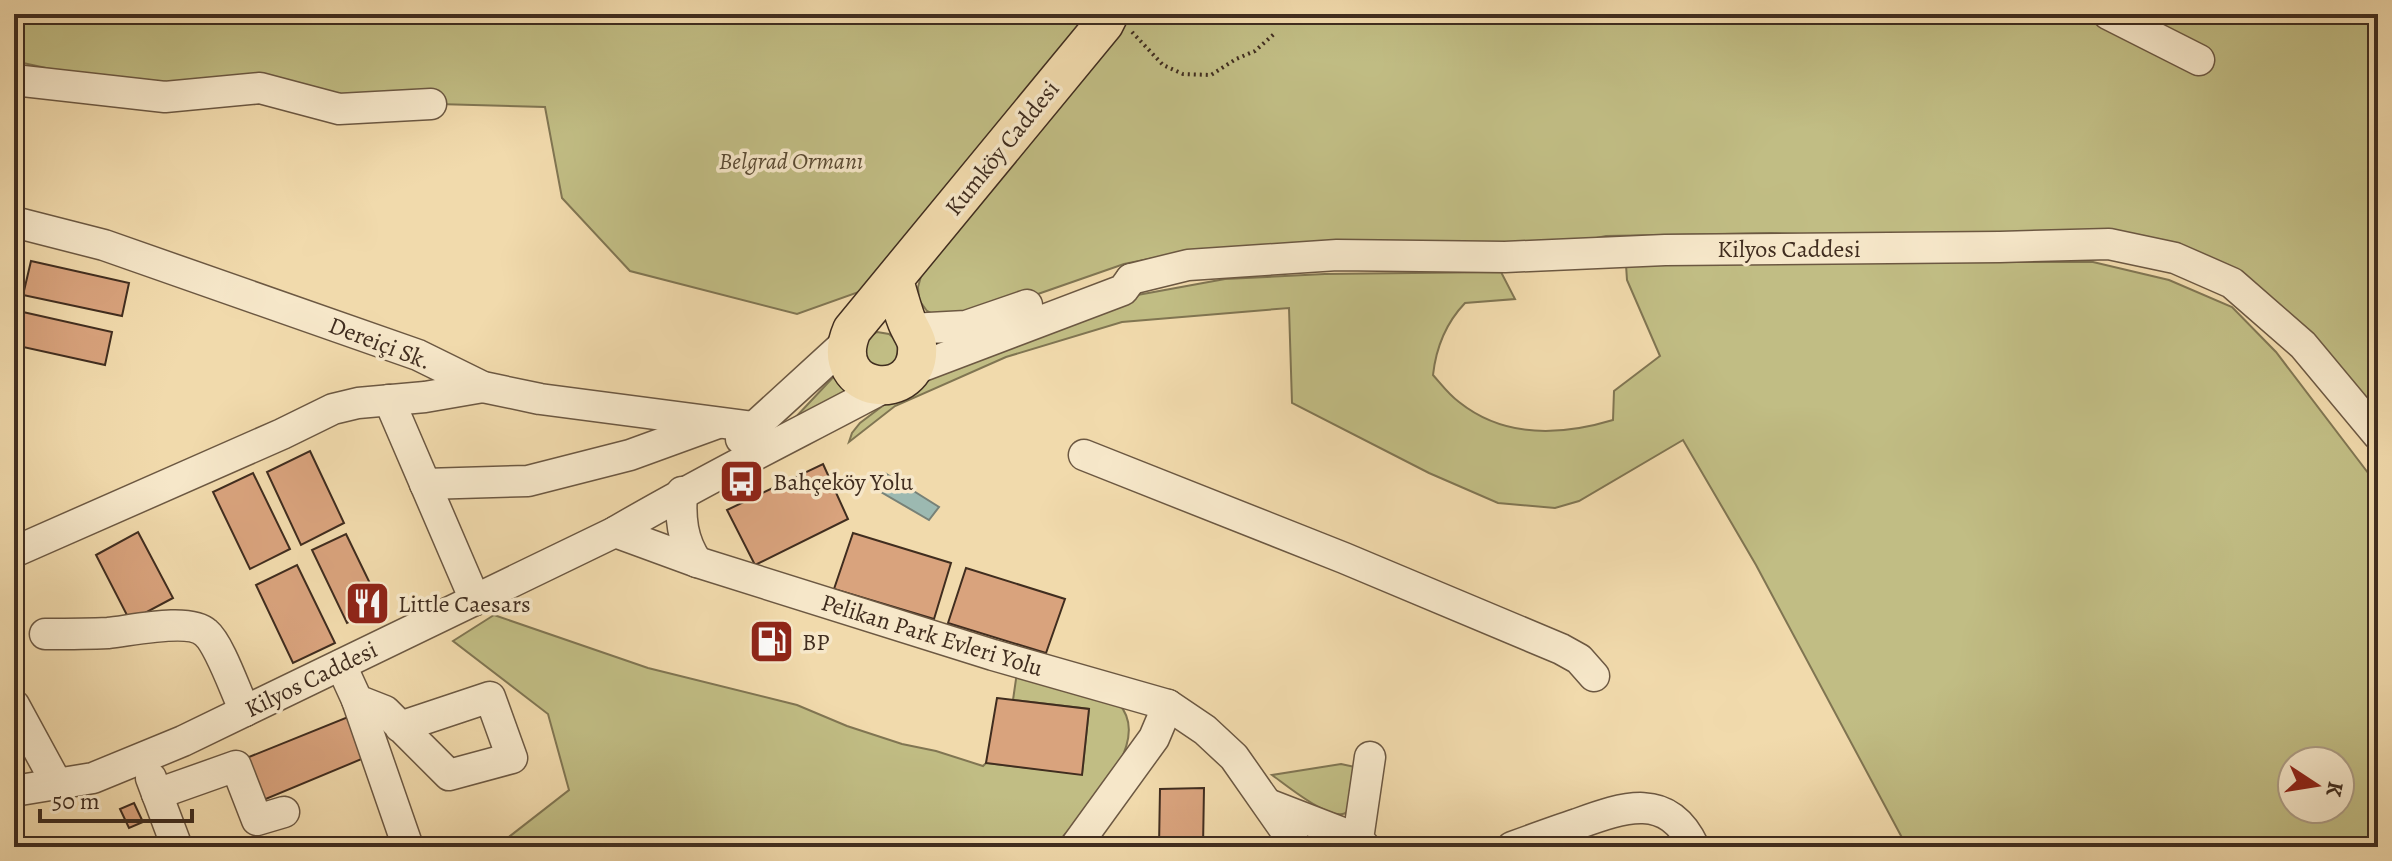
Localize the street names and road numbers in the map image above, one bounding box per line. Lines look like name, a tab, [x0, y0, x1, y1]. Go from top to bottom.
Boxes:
street label: Kumköy Caddesi	[938, 74, 1066, 222]
street label: Kilyos Caddesi	[1717, 233, 1861, 265]
street label: Dereiçi Sk.	[324, 309, 436, 377]
street label: Pelikan Park Evleri Yolu	[817, 586, 1047, 684]
street label: Kilyos Caddesi	[239, 633, 383, 725]

